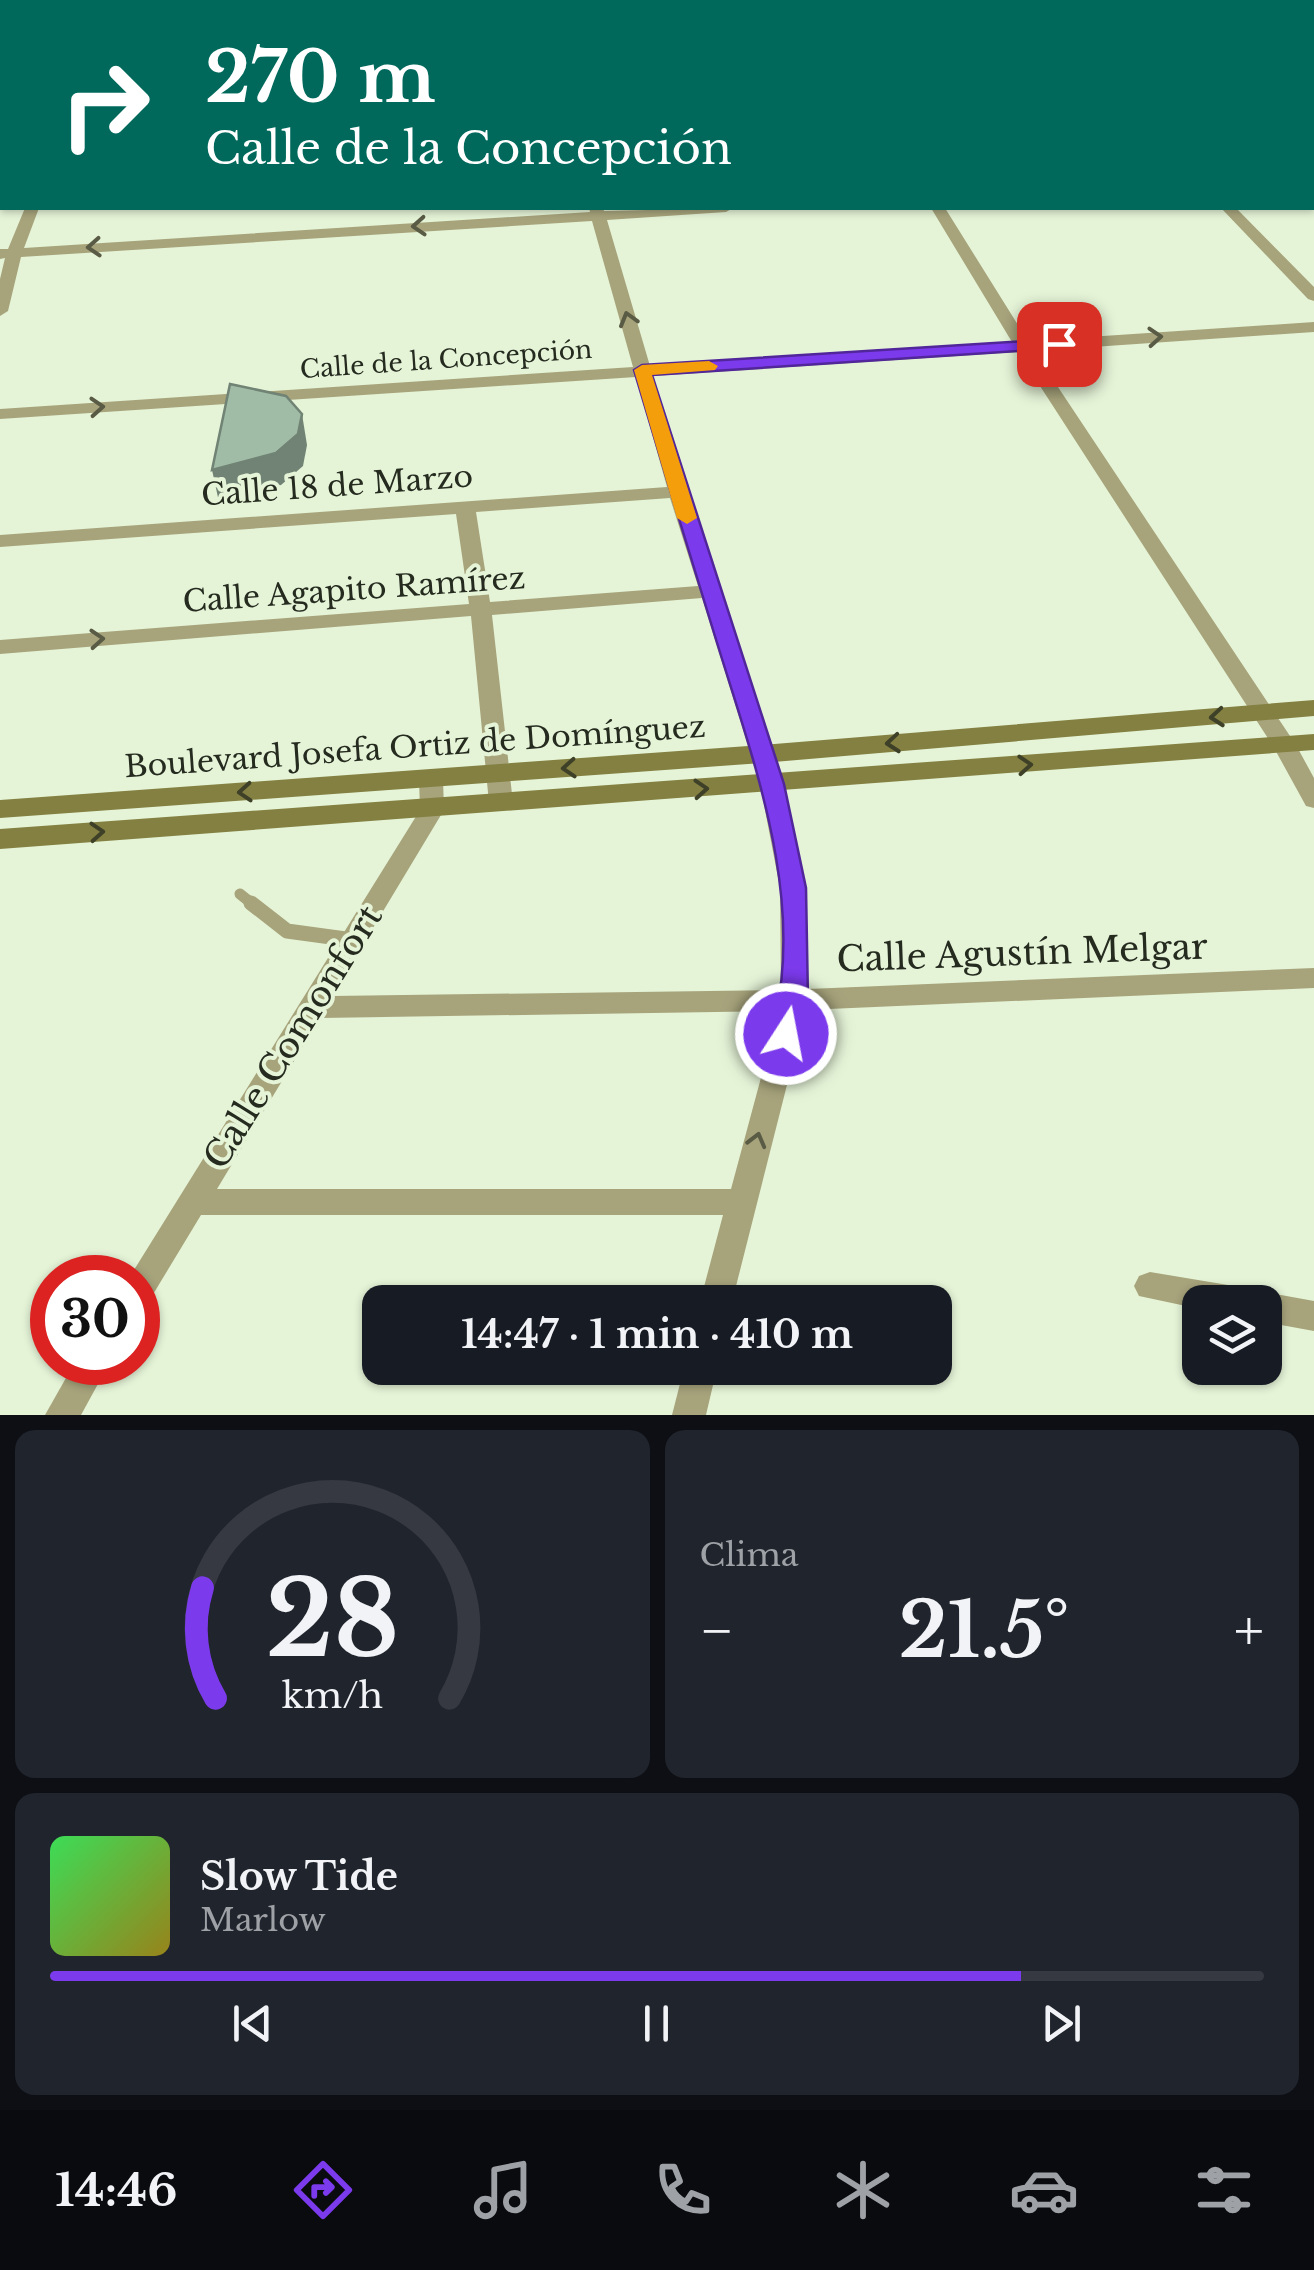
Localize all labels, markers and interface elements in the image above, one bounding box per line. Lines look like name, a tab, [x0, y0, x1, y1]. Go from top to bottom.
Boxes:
text: 270 m	[205, 34, 436, 121]
icon: right	[40, 40, 170, 170]
text: Calle de la Concepción	[205, 120, 732, 176]
one-way arrow	[410, 215, 426, 236]
one-way arrow	[86, 236, 102, 258]
pin	[1017, 302, 1102, 387]
one-way arrow	[619, 311, 640, 328]
icon: arrive	[1032, 317, 1087, 372]
one-way arrow	[1147, 327, 1163, 349]
street label: Calle de la Concepción	[299, 334, 593, 385]
one-way arrow	[90, 397, 106, 418]
street label: Calle 18 de Marzo	[200, 458, 474, 513]
street label: Calle Agapito Ramírez	[181, 559, 526, 620]
one-way arrow	[90, 629, 106, 651]
one-way arrow	[1208, 706, 1224, 727]
street label: Boulevard Josefa Ortiz de Domínguez	[123, 708, 707, 785]
one-way arrow	[885, 732, 901, 754]
one-way arrow	[1017, 754, 1033, 776]
one-way arrow	[560, 757, 576, 778]
one-way arrow	[693, 779, 709, 800]
one-way arrow	[236, 781, 252, 802]
one-way arrow	[90, 822, 106, 843]
street label: Calle Comonfort	[194, 897, 391, 1176]
street label: Calle Agustín Melgar	[836, 925, 1209, 980]
position arrow	[734, 982, 838, 1086]
one-way arrow	[745, 1132, 766, 1149]
speed limit sign: 30	[30, 1255, 160, 1385]
map controls	[1182, 1285, 1282, 1385]
button: layers	[1182, 1285, 1282, 1385]
text: 14:47 · 1 min · 410 m	[461, 1311, 853, 1358]
text: Clima	[700, 1535, 799, 1575]
text: 28	[265, 1555, 399, 1684]
text: 21.5°	[899, 1584, 1069, 1677]
text: −	[700, 1597, 734, 1665]
text: +	[1234, 1597, 1264, 1665]
text: km/h	[282, 1673, 383, 1718]
text: Slow Tide	[200, 1853, 398, 1900]
text: Marlow	[200, 1900, 326, 1940]
icon: previous	[225, 1996, 280, 2051]
icon: pause	[629, 1996, 684, 2051]
icon: next	[1034, 1996, 1089, 2051]
icon: directions	[288, 2155, 358, 2225]
icon: music	[468, 2155, 538, 2225]
icon: phone	[648, 2155, 718, 2225]
icon: climate	[828, 2155, 898, 2225]
icon: car	[1009, 2155, 1079, 2225]
icon: filters	[1189, 2155, 1259, 2225]
text: 14:46	[55, 2162, 178, 2218]

